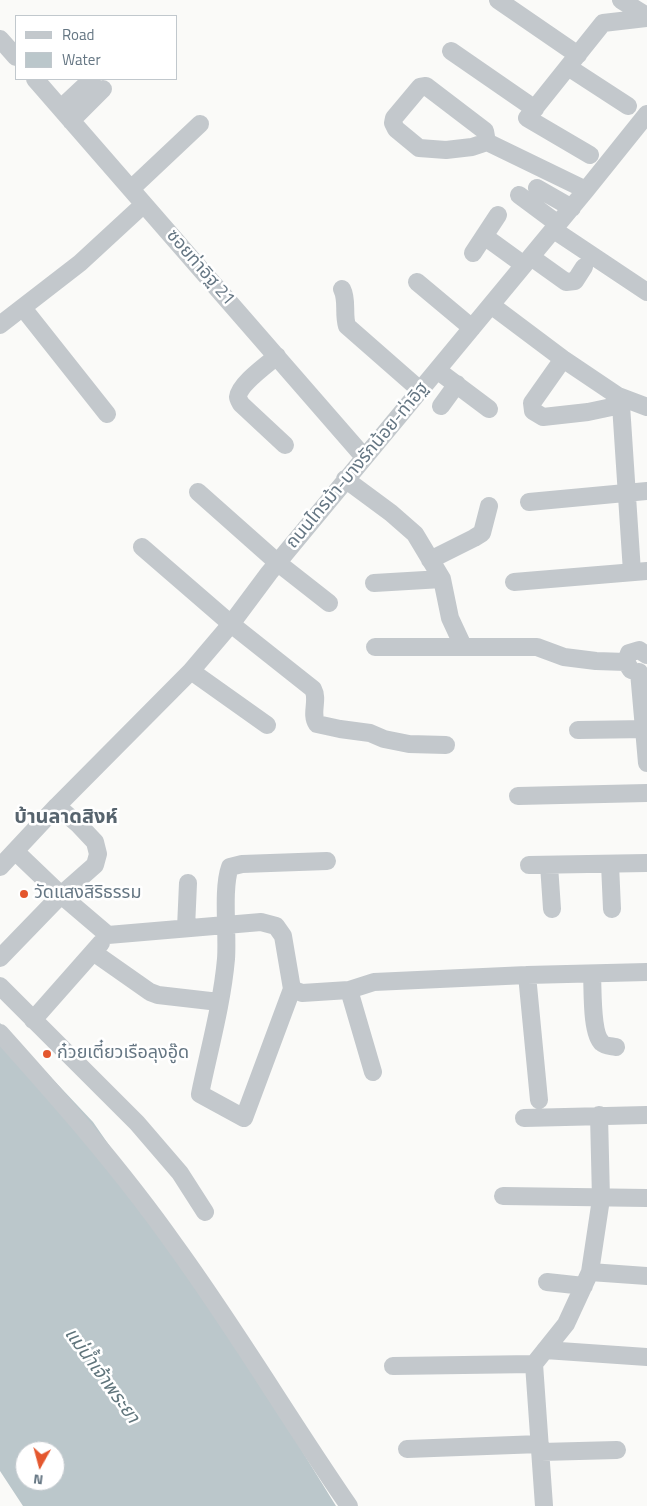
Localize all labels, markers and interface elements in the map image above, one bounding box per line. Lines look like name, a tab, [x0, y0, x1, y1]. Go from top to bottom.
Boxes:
legend	[15, 15, 178, 80]
text: Road	[62, 23, 94, 46]
text: Water	[62, 48, 101, 71]
street label: ซอยท่าอิฐ 21	[161, 226, 239, 310]
street label: ถนนไทรม้า-บางรักน้อย-ท่าอิฐ	[282, 379, 434, 553]
district label: บ้านลาดสิงห์	[14, 806, 118, 830]
place label: วัดแสงสิริธรรม	[34, 883, 141, 905]
marker: วัดแสงสิริธรรม	[18, 888, 30, 900]
place label: ก๋วยเตี๋ยวเรือลุงอู๊ด	[57, 1043, 189, 1065]
marker: ก๋วยเตี๋ยวเรือลุงอู๊ด	[41, 1048, 53, 1060]
water label: แม่น้ำเจ้าพระยา	[59, 1324, 143, 1428]
north arrow	[15, 1441, 65, 1491]
text: N	[32, 1469, 44, 1491]

